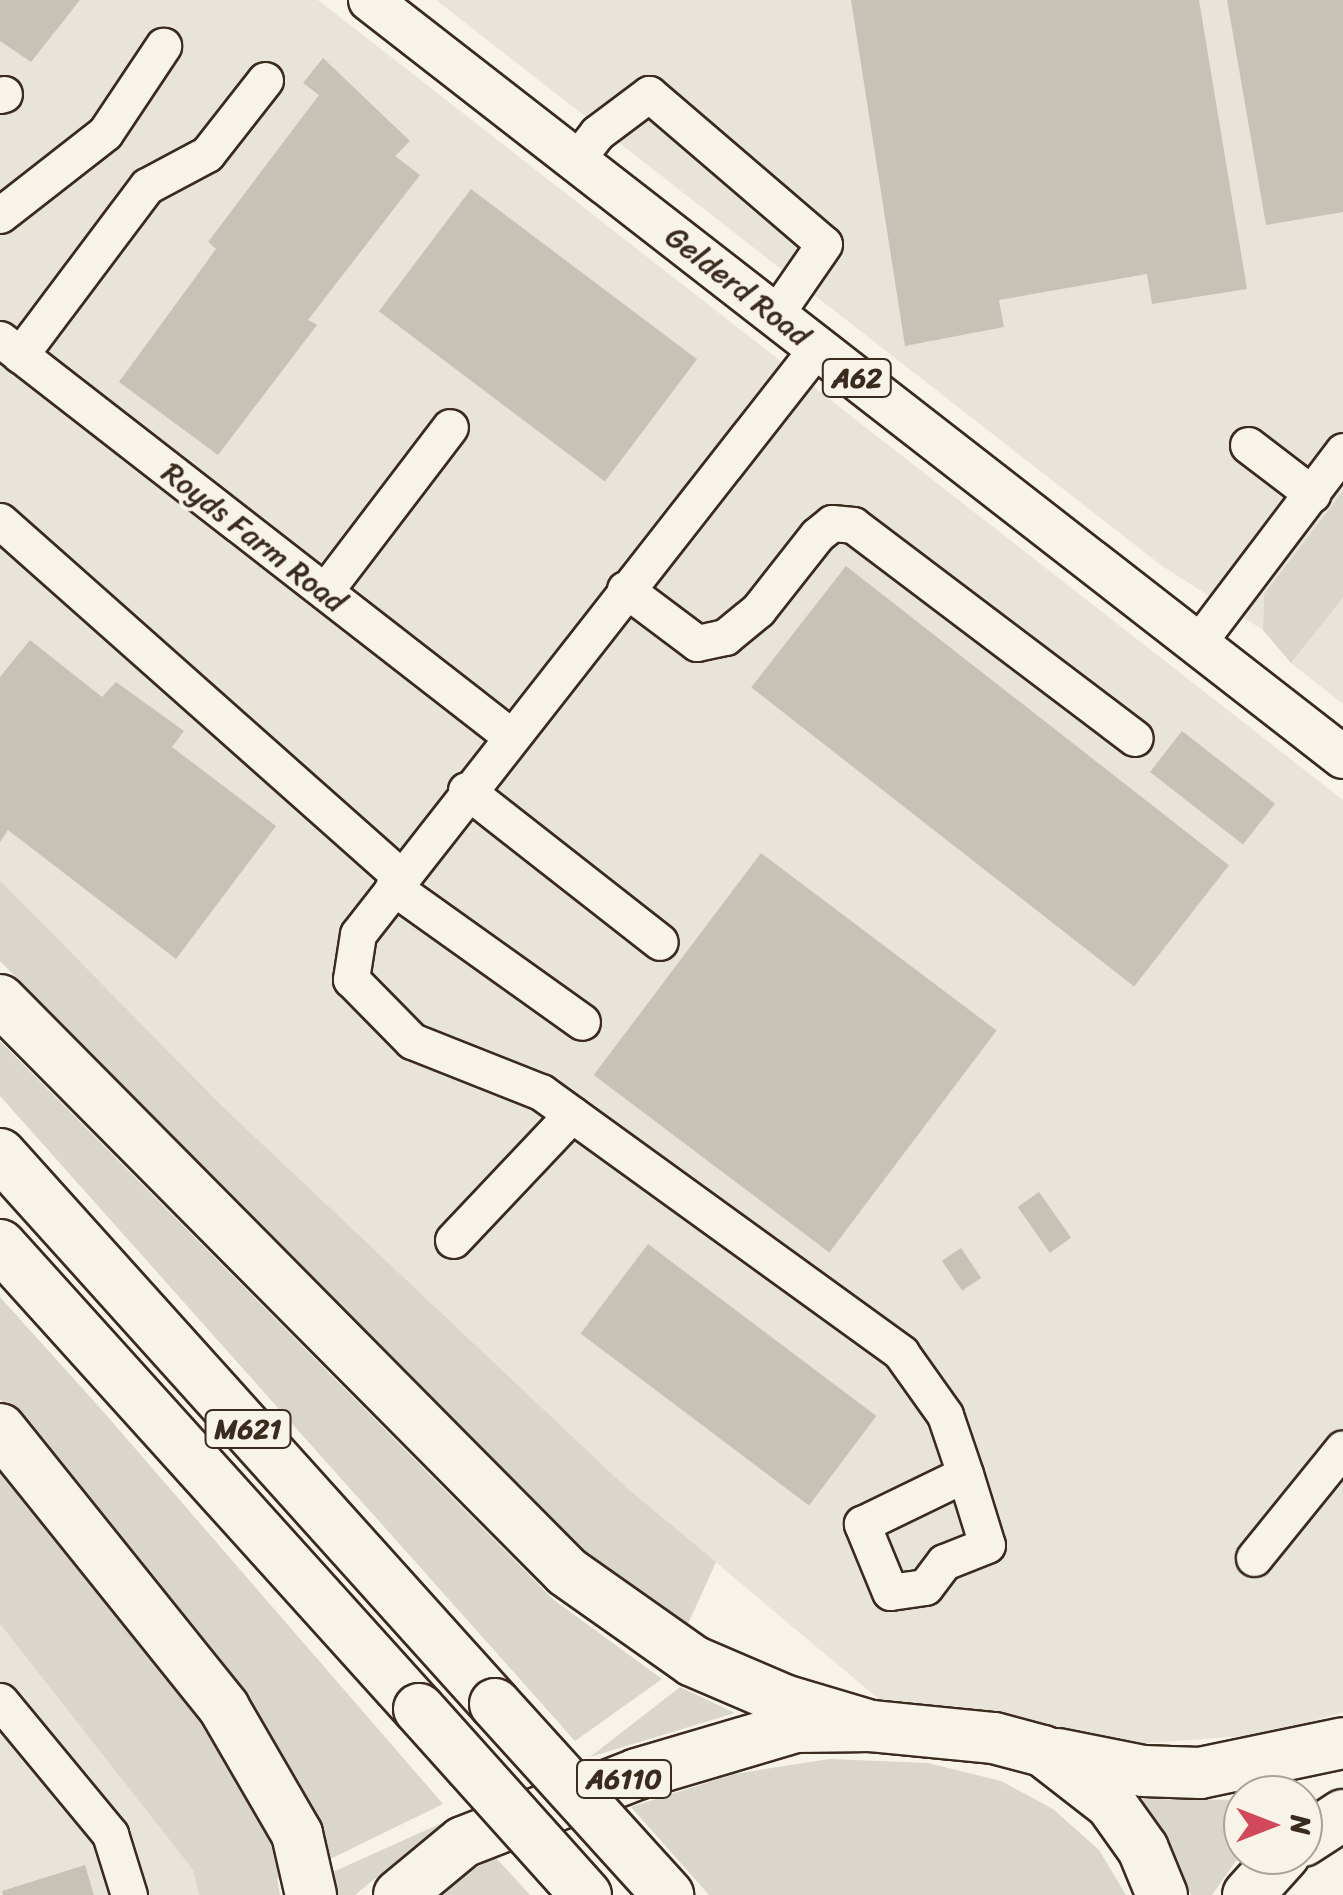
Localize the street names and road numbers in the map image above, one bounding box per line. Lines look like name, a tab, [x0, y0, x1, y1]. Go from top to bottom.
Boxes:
street label: Gelderd Road	[658, 218, 818, 354]
road number: A62	[820, 355, 894, 401]
street label: Royds Farm Road	[155, 454, 353, 620]
road number: M621	[203, 1406, 293, 1452]
road number: A6110	[574, 1756, 674, 1802]

